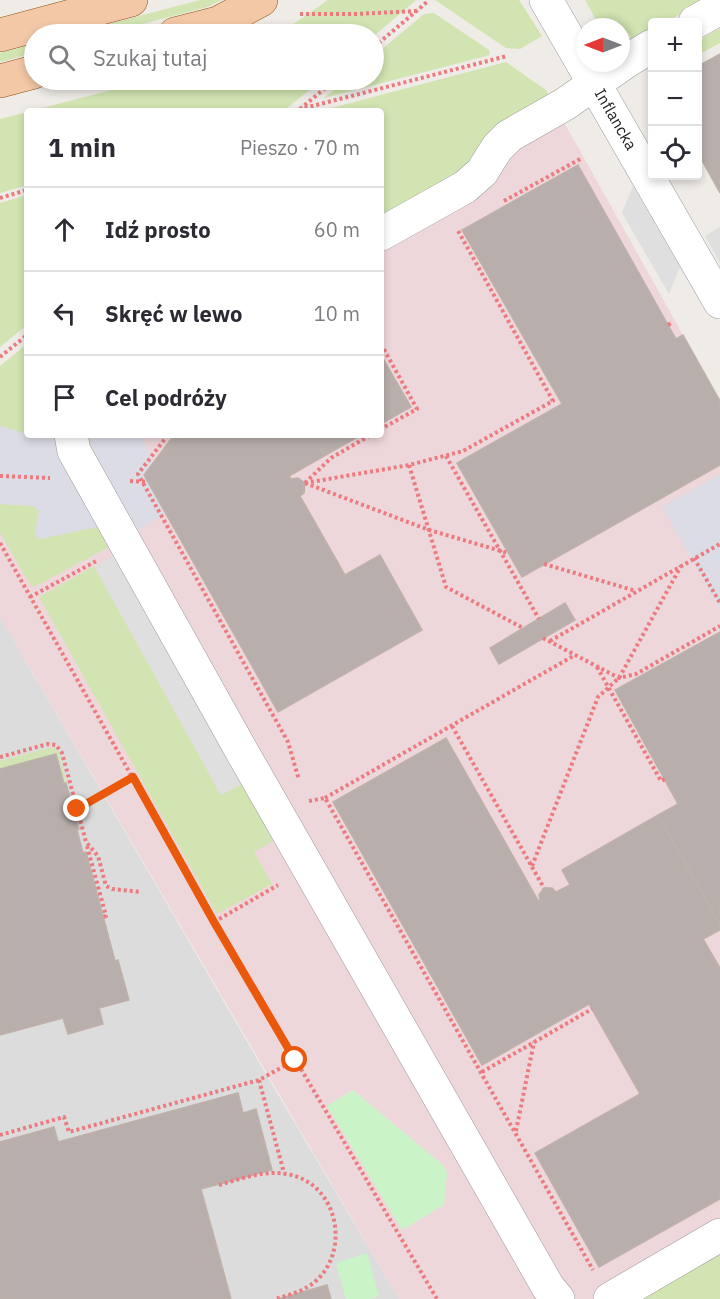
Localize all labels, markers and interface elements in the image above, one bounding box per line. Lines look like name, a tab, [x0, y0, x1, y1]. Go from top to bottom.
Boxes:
north arrow	[576, 18, 630, 72]
map controls	[648, 18, 702, 180]
button: +	[648, 18, 702, 72]
search box	[24, 24, 384, 90]
icon: search	[45, 41, 78, 74]
text: Szukaj tutaj	[93, 43, 208, 72]
button: −	[648, 72, 702, 126]
street label: Inflancka	[590, 85, 642, 154]
button: locate	[648, 126, 702, 180]
text: 1 min	[48, 130, 116, 164]
text: Pieszo · 70 m	[240, 134, 360, 161]
icon: ahead	[48, 213, 81, 246]
text: Idź prosto	[105, 215, 211, 244]
text: 60 m	[314, 216, 360, 243]
icon: left	[48, 297, 81, 330]
text: Skręć w lewo	[105, 299, 242, 328]
text: 10 m	[314, 300, 360, 327]
icon: arrive	[48, 381, 81, 414]
text: Cel podróży	[105, 383, 227, 412]
route end	[63, 795, 89, 821]
route start	[281, 1046, 307, 1072]

